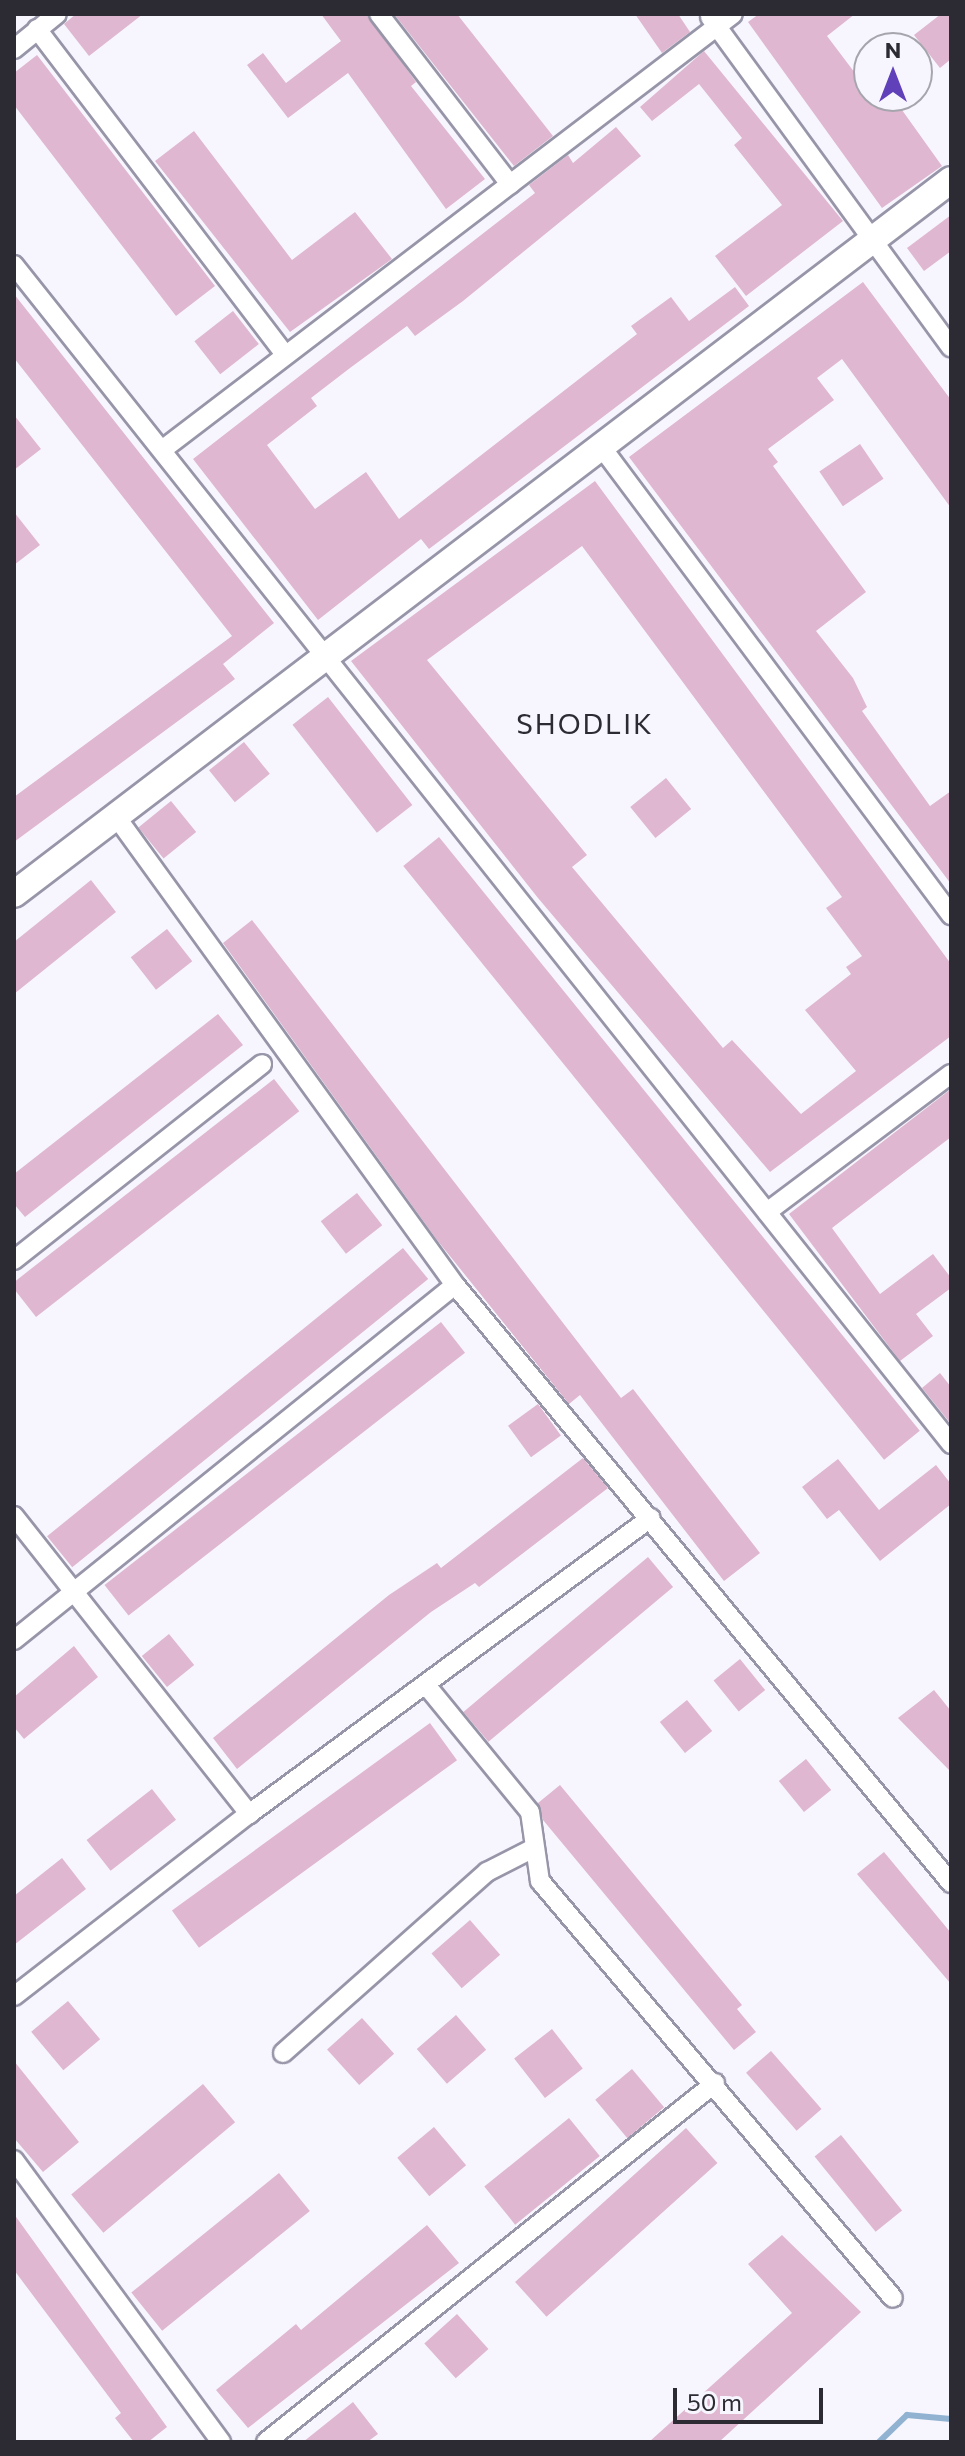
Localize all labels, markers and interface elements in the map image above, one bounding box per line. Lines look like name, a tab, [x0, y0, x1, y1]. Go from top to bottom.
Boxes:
north arrow	[853, 32, 933, 112]
text: N	[885, 36, 901, 63]
district label: SHODLIK	[516, 706, 654, 740]
scale bar	[677, 2372, 827, 2422]
text: 50 m	[687, 2387, 742, 2416]

